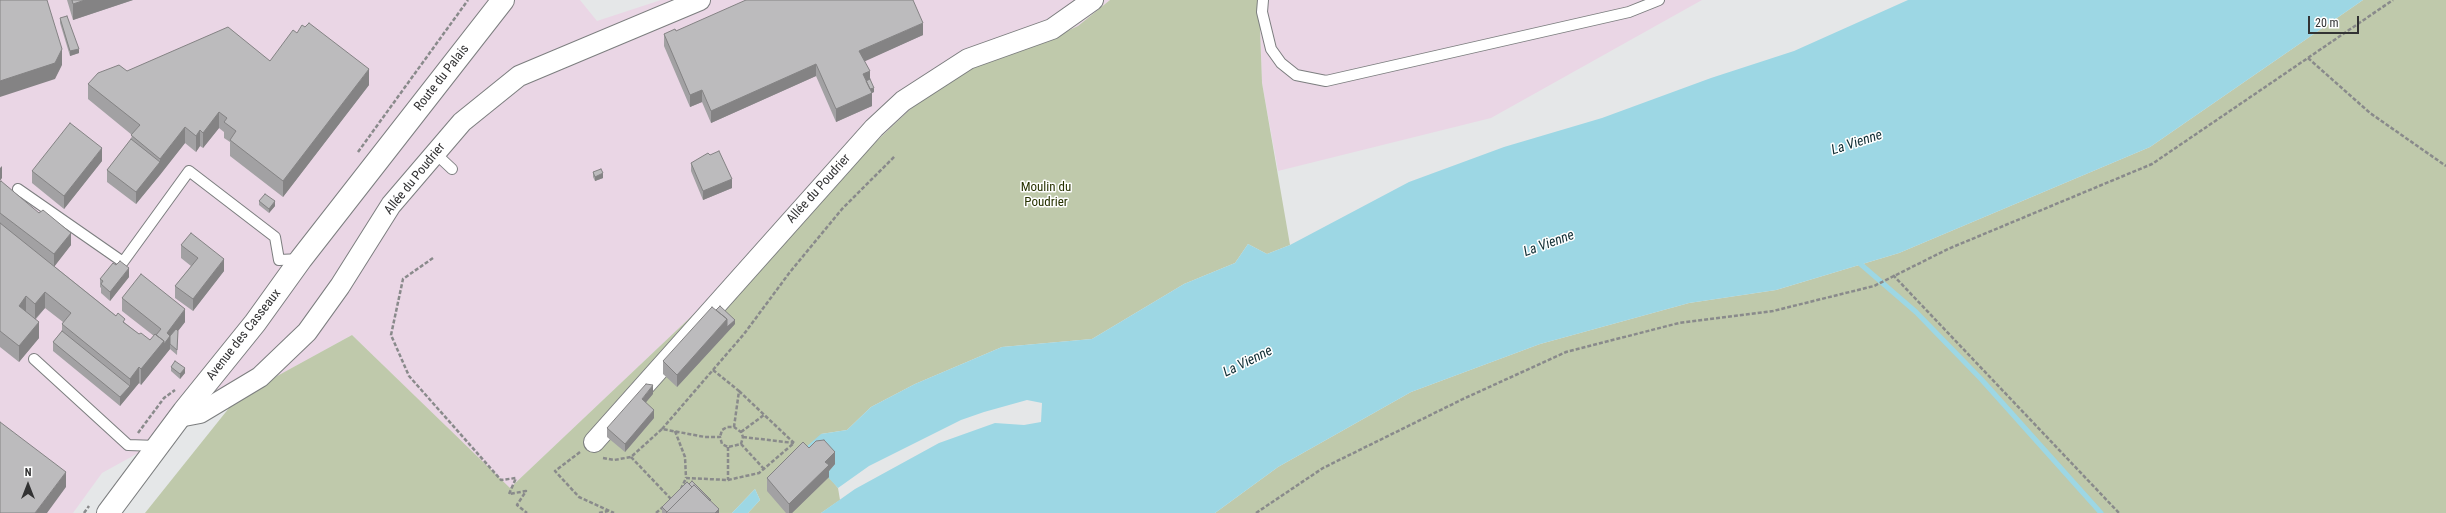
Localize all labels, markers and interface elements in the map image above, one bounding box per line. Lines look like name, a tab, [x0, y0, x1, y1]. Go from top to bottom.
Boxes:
scale bar	[2310, 8, 2361, 34]
text: 20 m	[2315, 16, 2339, 30]
street label: Route du Palais	[411, 42, 473, 114]
water label: La Vienne	[1829, 127, 1885, 159]
street label: Allée du Poudrier	[381, 140, 449, 218]
street label: Allée du Poudrier	[784, 151, 854, 227]
park label: Moulin du Poudrier	[1021, 180, 1071, 211]
water label: La Vienne	[1521, 227, 1577, 261]
street label: Avenue des Casseaux	[203, 286, 285, 384]
water label: La Vienne	[1221, 343, 1275, 381]
north arrow	[8, 465, 48, 505]
text: N	[25, 466, 31, 479]

